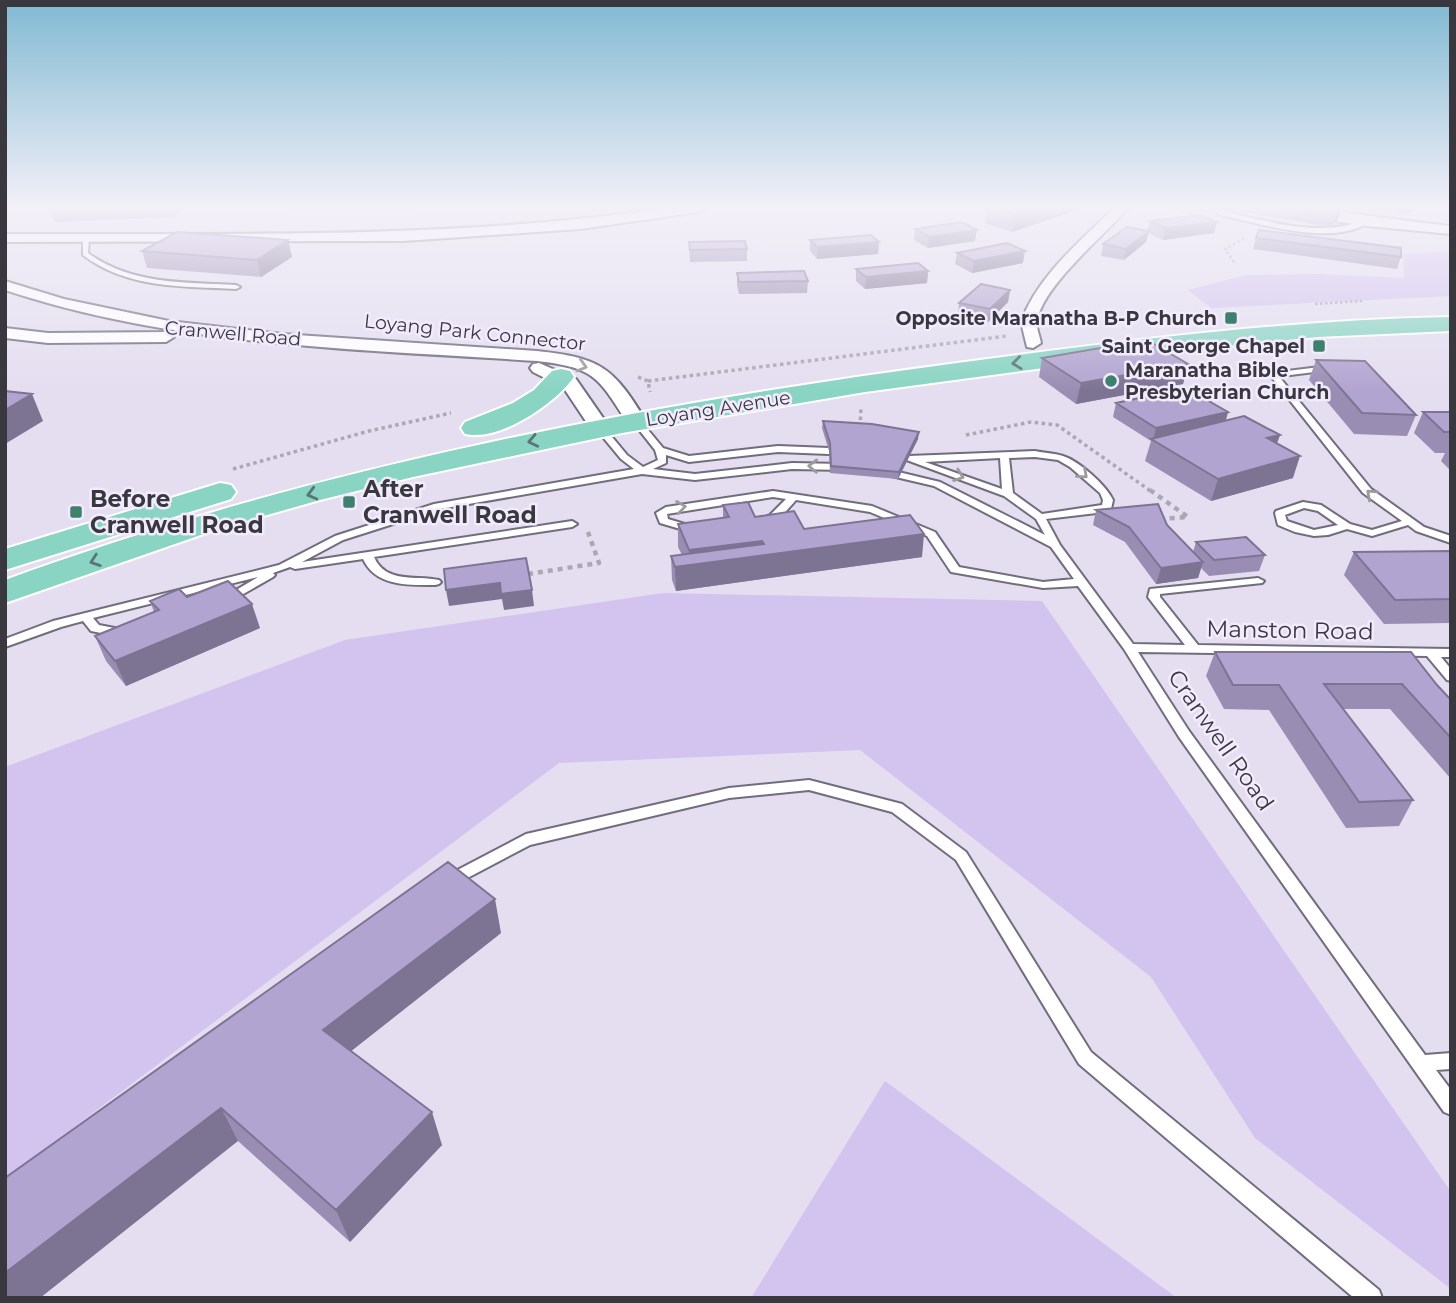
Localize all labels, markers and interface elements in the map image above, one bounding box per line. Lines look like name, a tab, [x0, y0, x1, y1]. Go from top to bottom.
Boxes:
place label: Opposite Maranatha B-P Church	[895, 307, 1217, 330]
street label: Loyang Park Connector	[363, 309, 587, 356]
marker: Opposite Maranatha B-P Church	[1223, 310, 1239, 326]
street label: Cranwell Road	[164, 316, 302, 351]
place label: Saint George Chapel	[1101, 335, 1305, 358]
marker: Saint George Chapel	[1311, 338, 1327, 354]
one-way arrow	[1011, 355, 1023, 370]
one-way arrow	[576, 358, 588, 372]
place label: Maranatha Bible Presbyterian Church	[1125, 359, 1329, 404]
marker: Maranatha Bible Presbyterian Church	[1103, 373, 1119, 389]
street label: Loyang Avenue	[644, 386, 792, 431]
one-way arrow	[527, 433, 539, 448]
one-way arrow	[807, 459, 818, 474]
one-way arrow	[1075, 466, 1088, 478]
one-way arrow	[953, 468, 965, 482]
place label: After Cranwell Road	[362, 475, 537, 529]
place label: Before Cranwell Road	[90, 485, 264, 539]
one-way arrow	[306, 486, 318, 501]
one-way arrow	[1367, 490, 1380, 502]
marker: After Cranwell Road	[341, 494, 357, 510]
one-way arrow	[675, 500, 687, 515]
marker: Before Cranwell Road	[68, 504, 84, 520]
one-way arrow	[89, 553, 101, 567]
street label: Manston Road	[1206, 615, 1374, 645]
street label: Cranwell Road	[1162, 664, 1280, 816]

